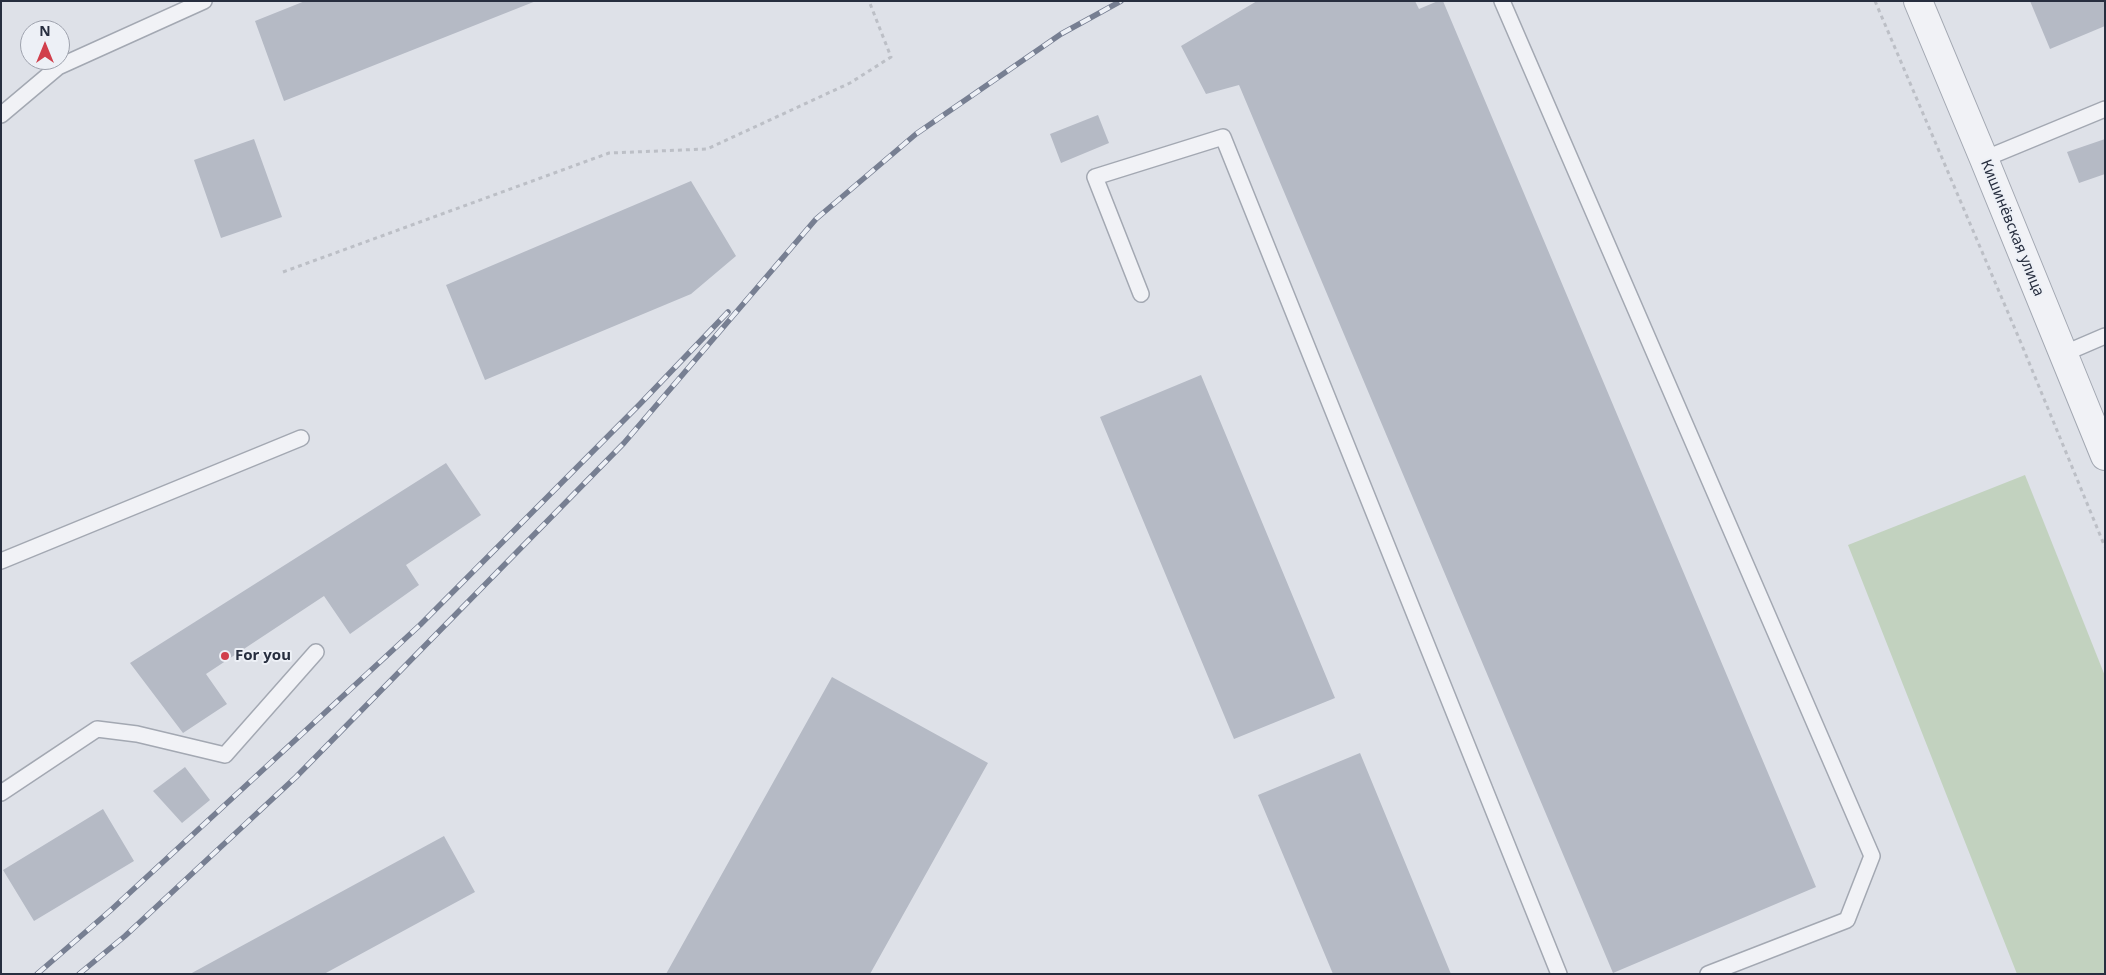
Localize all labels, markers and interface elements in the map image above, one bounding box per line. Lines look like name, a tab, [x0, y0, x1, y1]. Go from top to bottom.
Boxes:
north arrow	[20, 20, 70, 70]
text: N	[39, 21, 51, 40]
street label: Кишинёвская улица	[1976, 157, 2048, 299]
place label: For you	[235, 647, 291, 665]
marker: For you	[219, 650, 231, 662]

